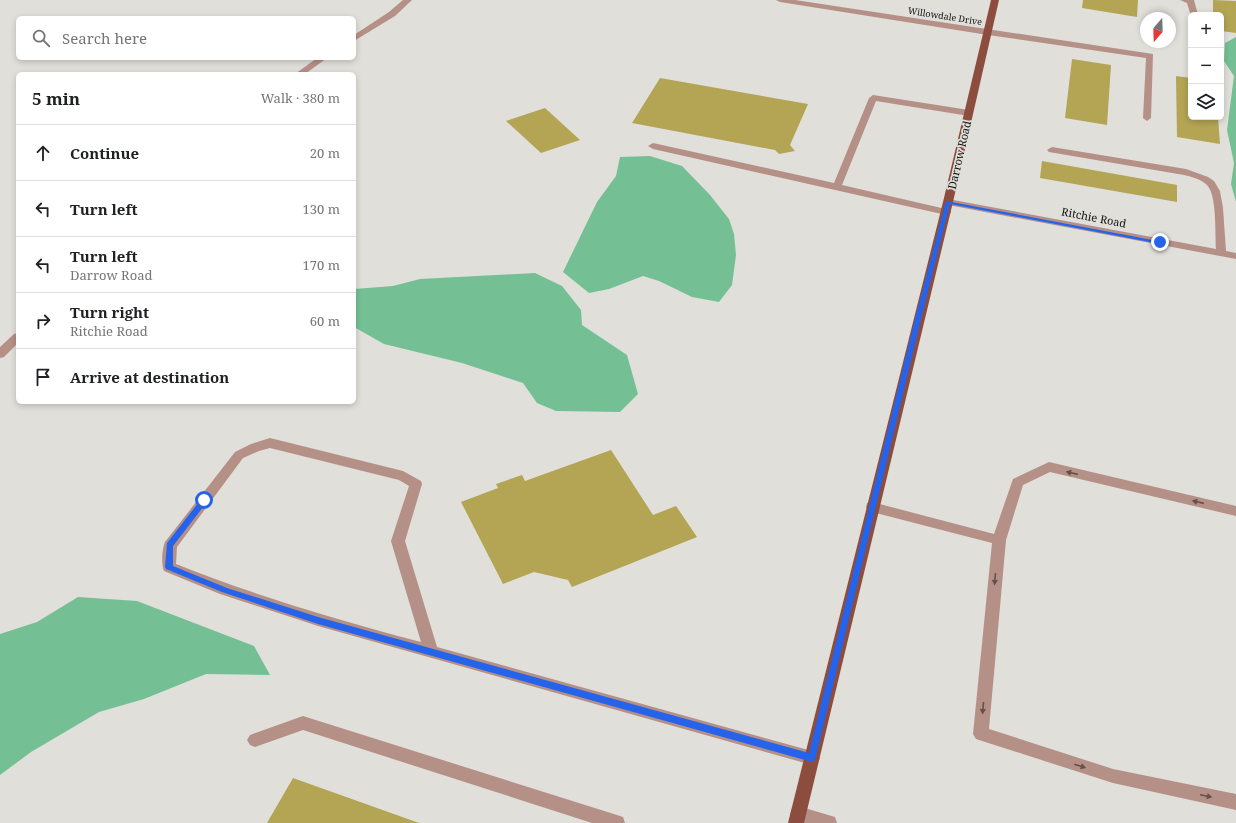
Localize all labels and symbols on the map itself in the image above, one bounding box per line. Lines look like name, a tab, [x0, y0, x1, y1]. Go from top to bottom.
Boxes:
street label: Willowdale Drive	[907, 4, 983, 28]
north arrow	[1140, 12, 1176, 48]
street label: Darrow Road	[944, 119, 974, 191]
street label: Ritchie Road	[1060, 203, 1128, 231]
route end	[1151, 233, 1169, 251]
one-way arrow	[1065, 469, 1078, 475]
route start	[195, 491, 213, 509]
one-way arrow	[1192, 499, 1204, 505]
one-way arrow	[992, 573, 998, 585]
one-way arrow	[979, 702, 986, 714]
one-way arrow	[1074, 763, 1086, 769]
one-way arrow	[1200, 793, 1212, 799]

